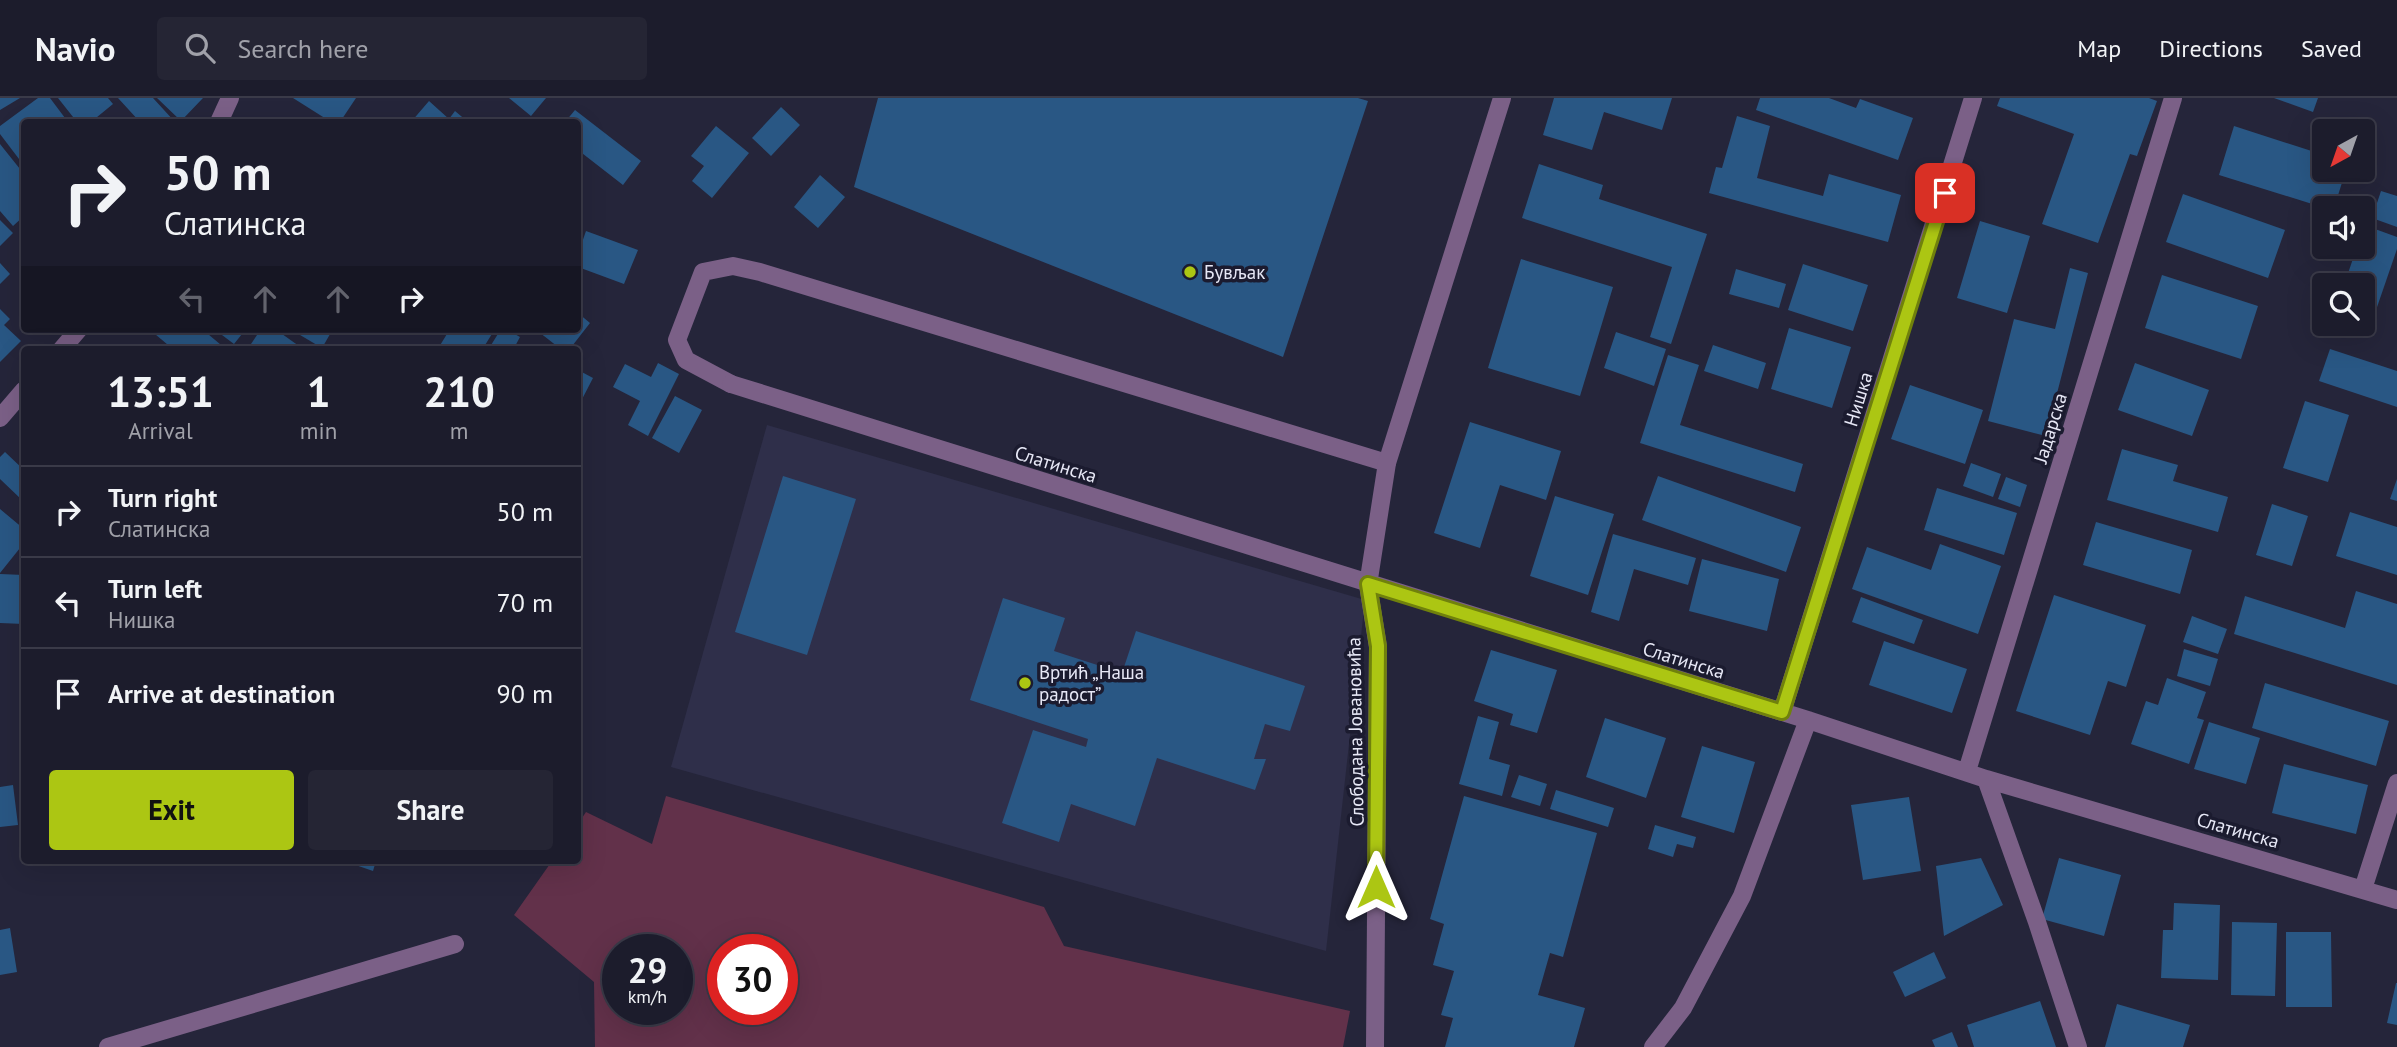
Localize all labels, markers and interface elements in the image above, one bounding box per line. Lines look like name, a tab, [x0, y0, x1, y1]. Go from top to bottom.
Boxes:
search box	[157, 17, 647, 80]
text: Navio	[35, 27, 115, 70]
icon: search	[181, 29, 219, 67]
text: Search here	[237, 32, 369, 65]
text: Map	[2077, 33, 2121, 64]
text: Directions	[2159, 33, 2263, 64]
text: Saved	[2301, 33, 2362, 64]
north arrow	[2312, 119, 2375, 182]
map controls	[2312, 119, 2375, 336]
text: 50 m	[164, 140, 271, 204]
icon: right	[49, 147, 140, 238]
pin	[1915, 163, 1975, 223]
icon: arrive	[1926, 174, 1964, 212]
button: sound	[2312, 196, 2375, 259]
text: Слатинска	[164, 202, 306, 244]
place label: Бувљак	[1204, 260, 1265, 284]
marker: Бувљак	[1182, 264, 1198, 280]
button: search	[2312, 273, 2375, 336]
icon: left	[173, 280, 211, 318]
icon: ahead	[246, 280, 284, 318]
icon: ahead	[319, 280, 357, 318]
icon: right	[392, 280, 430, 318]
text: 13:51	[107, 364, 214, 419]
text: 1	[307, 364, 330, 419]
text: 210	[423, 364, 495, 419]
street label: Нишка	[1838, 369, 1878, 429]
street label: Јадарска	[2028, 390, 2072, 467]
text: Arrival	[128, 416, 193, 445]
text: min	[300, 416, 337, 445]
text: m	[450, 416, 468, 445]
street label: Слатинска	[1012, 440, 1100, 488]
text: Turn right	[108, 481, 217, 514]
icon: right	[49, 493, 87, 531]
text: 50 m	[497, 495, 553, 528]
text: Слатинска	[108, 514, 210, 543]
text: Turn left	[108, 572, 202, 605]
icon: left	[49, 584, 87, 622]
text: 70 m	[497, 586, 553, 619]
text: Нишка	[108, 605, 175, 634]
street label: Слатинска	[1640, 636, 1728, 684]
street label: Слободана Јовановића	[1341, 637, 1369, 827]
place label: Вртић „Наша радост”	[1039, 660, 1144, 706]
icon: arrive	[49, 675, 87, 713]
marker: Вртић „Наша радост”	[1017, 675, 1033, 691]
text: Arrive at destination	[108, 677, 335, 710]
text: 90 m	[497, 677, 553, 710]
button: Exit	[49, 770, 294, 850]
button: Share	[308, 770, 553, 850]
street label: Слатинска	[2194, 807, 2282, 853]
position arrow	[1339, 850, 1413, 924]
speed limit sign: 30	[707, 934, 798, 1025]
text: 29	[628, 947, 667, 993]
text: km/h	[628, 985, 667, 1008]

